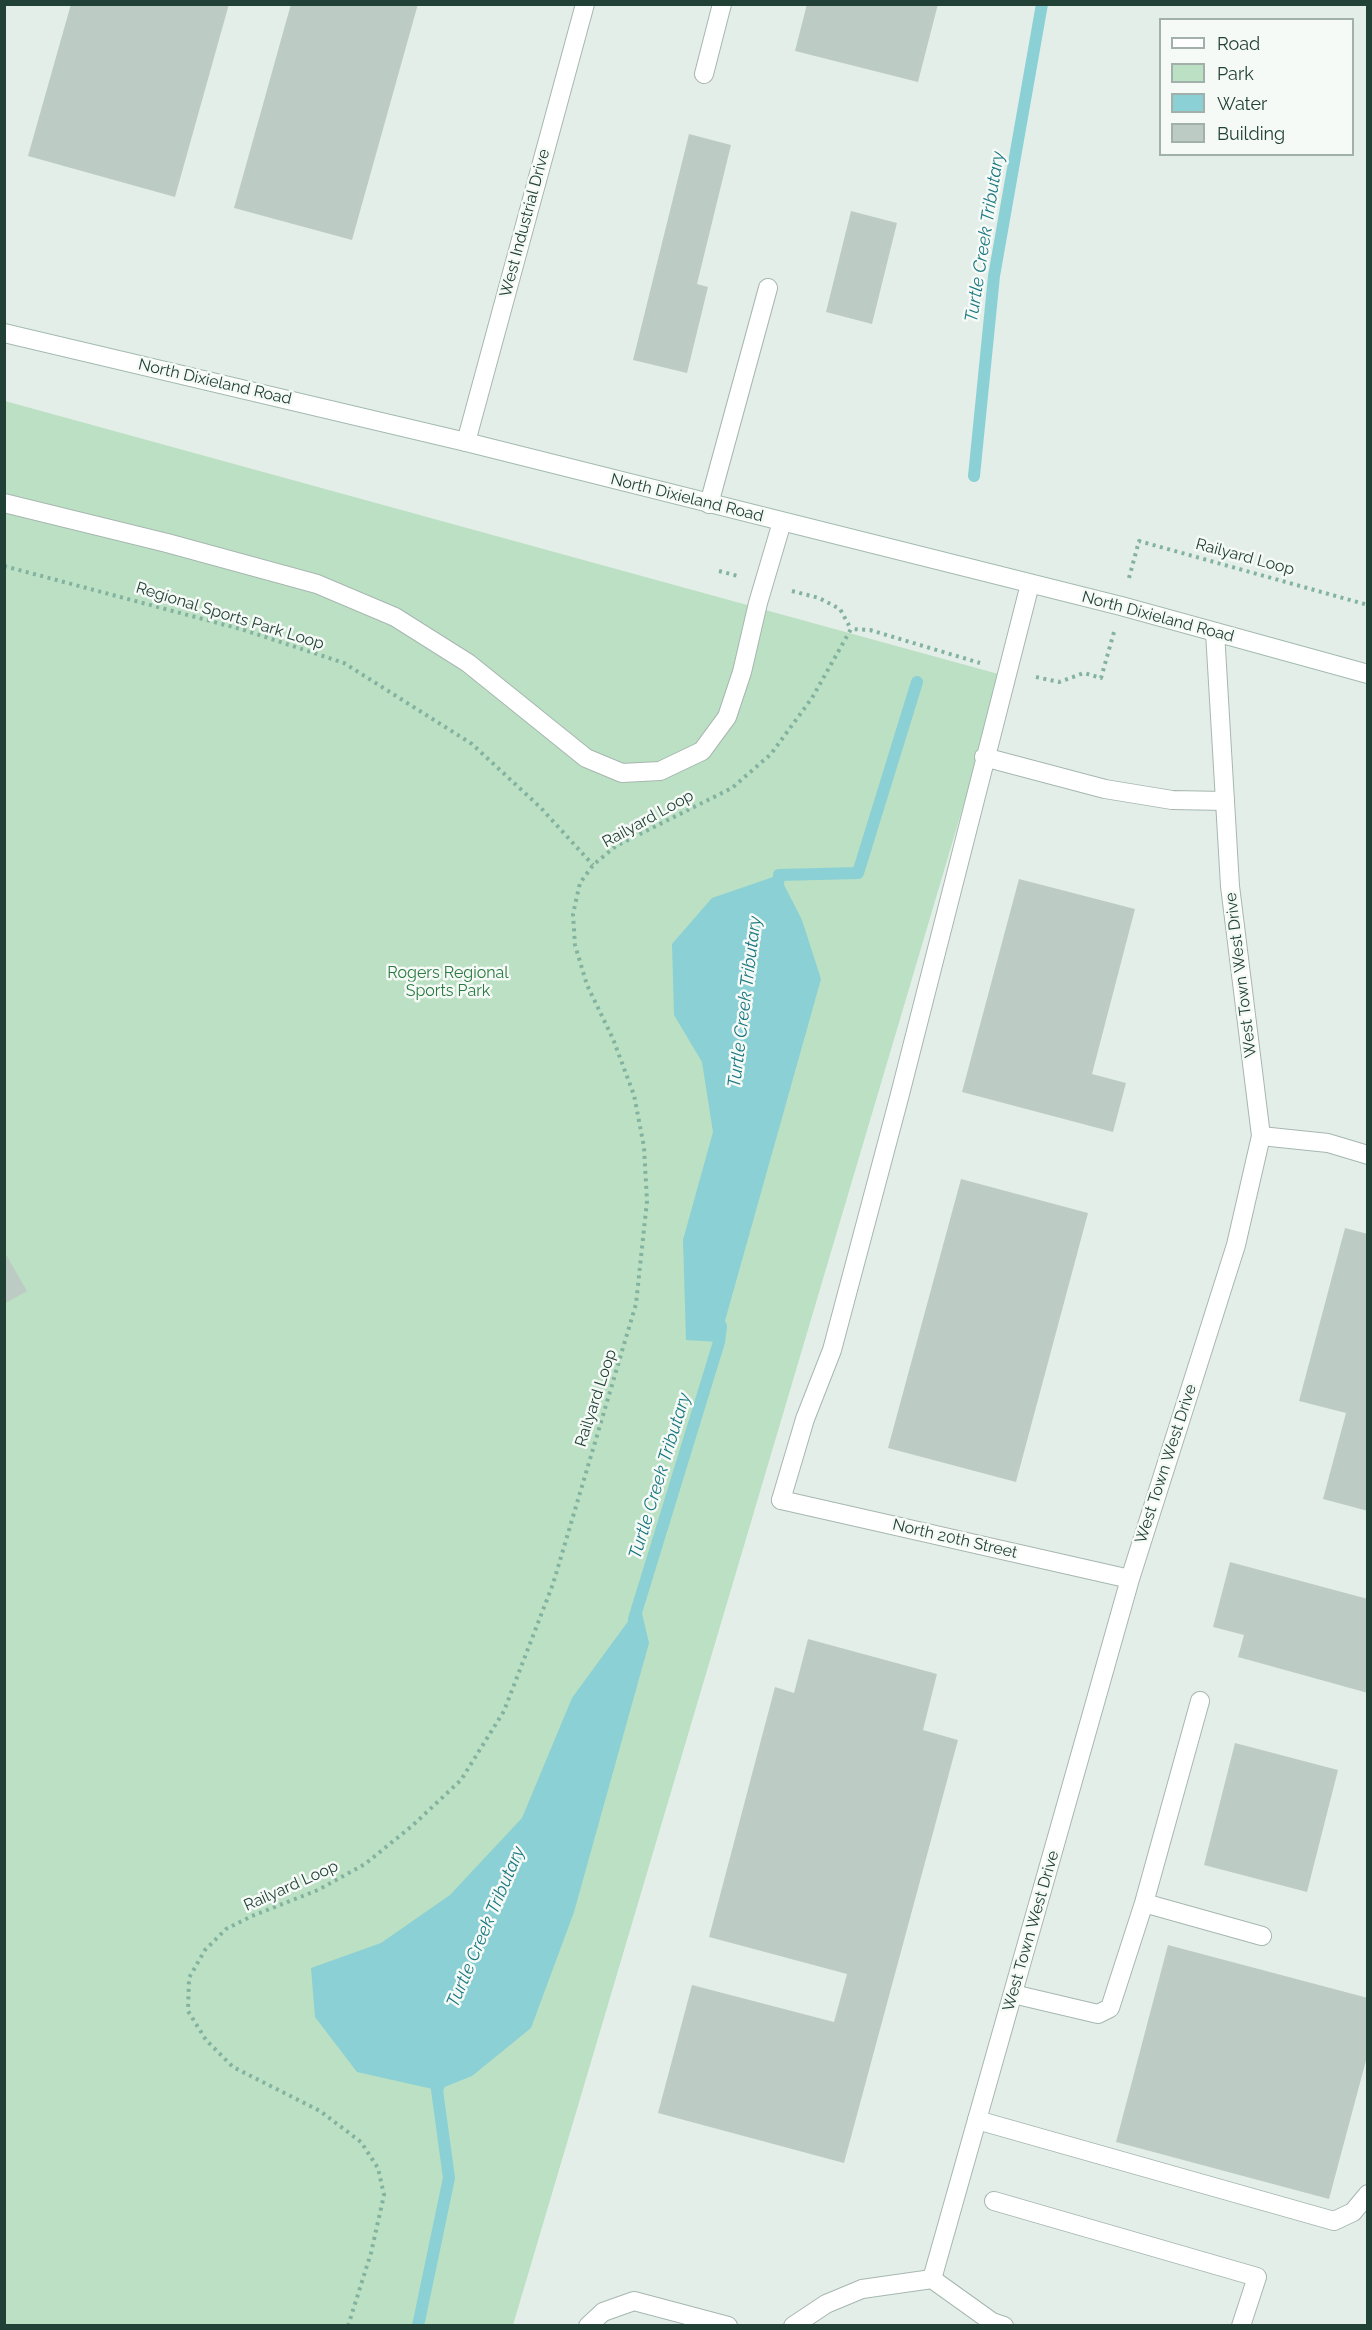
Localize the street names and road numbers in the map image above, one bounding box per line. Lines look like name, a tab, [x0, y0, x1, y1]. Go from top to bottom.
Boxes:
street label: West Industrial Drive	[496, 147, 554, 299]
street label: North Dixieland Road	[136, 355, 294, 409]
street label: North Dixieland Road	[609, 470, 765, 526]
street label: Railyard Loop	[1194, 535, 1296, 579]
street label: Regional Sports Park Loop	[134, 578, 326, 654]
street label: North Dixieland Road	[1080, 587, 1236, 647]
street label: Railyard Loop	[599, 786, 697, 852]
street label: West Town West Drive	[1221, 891, 1261, 1059]
street label: Railyard Loop	[571, 1347, 621, 1449]
street label: West Town West Drive	[1131, 1382, 1201, 1546]
street label: North 20th Street	[891, 1515, 1019, 1563]
street label: West Town West Drive	[999, 1848, 1063, 2014]
street label: Railyard Loop	[241, 1857, 341, 1915]

